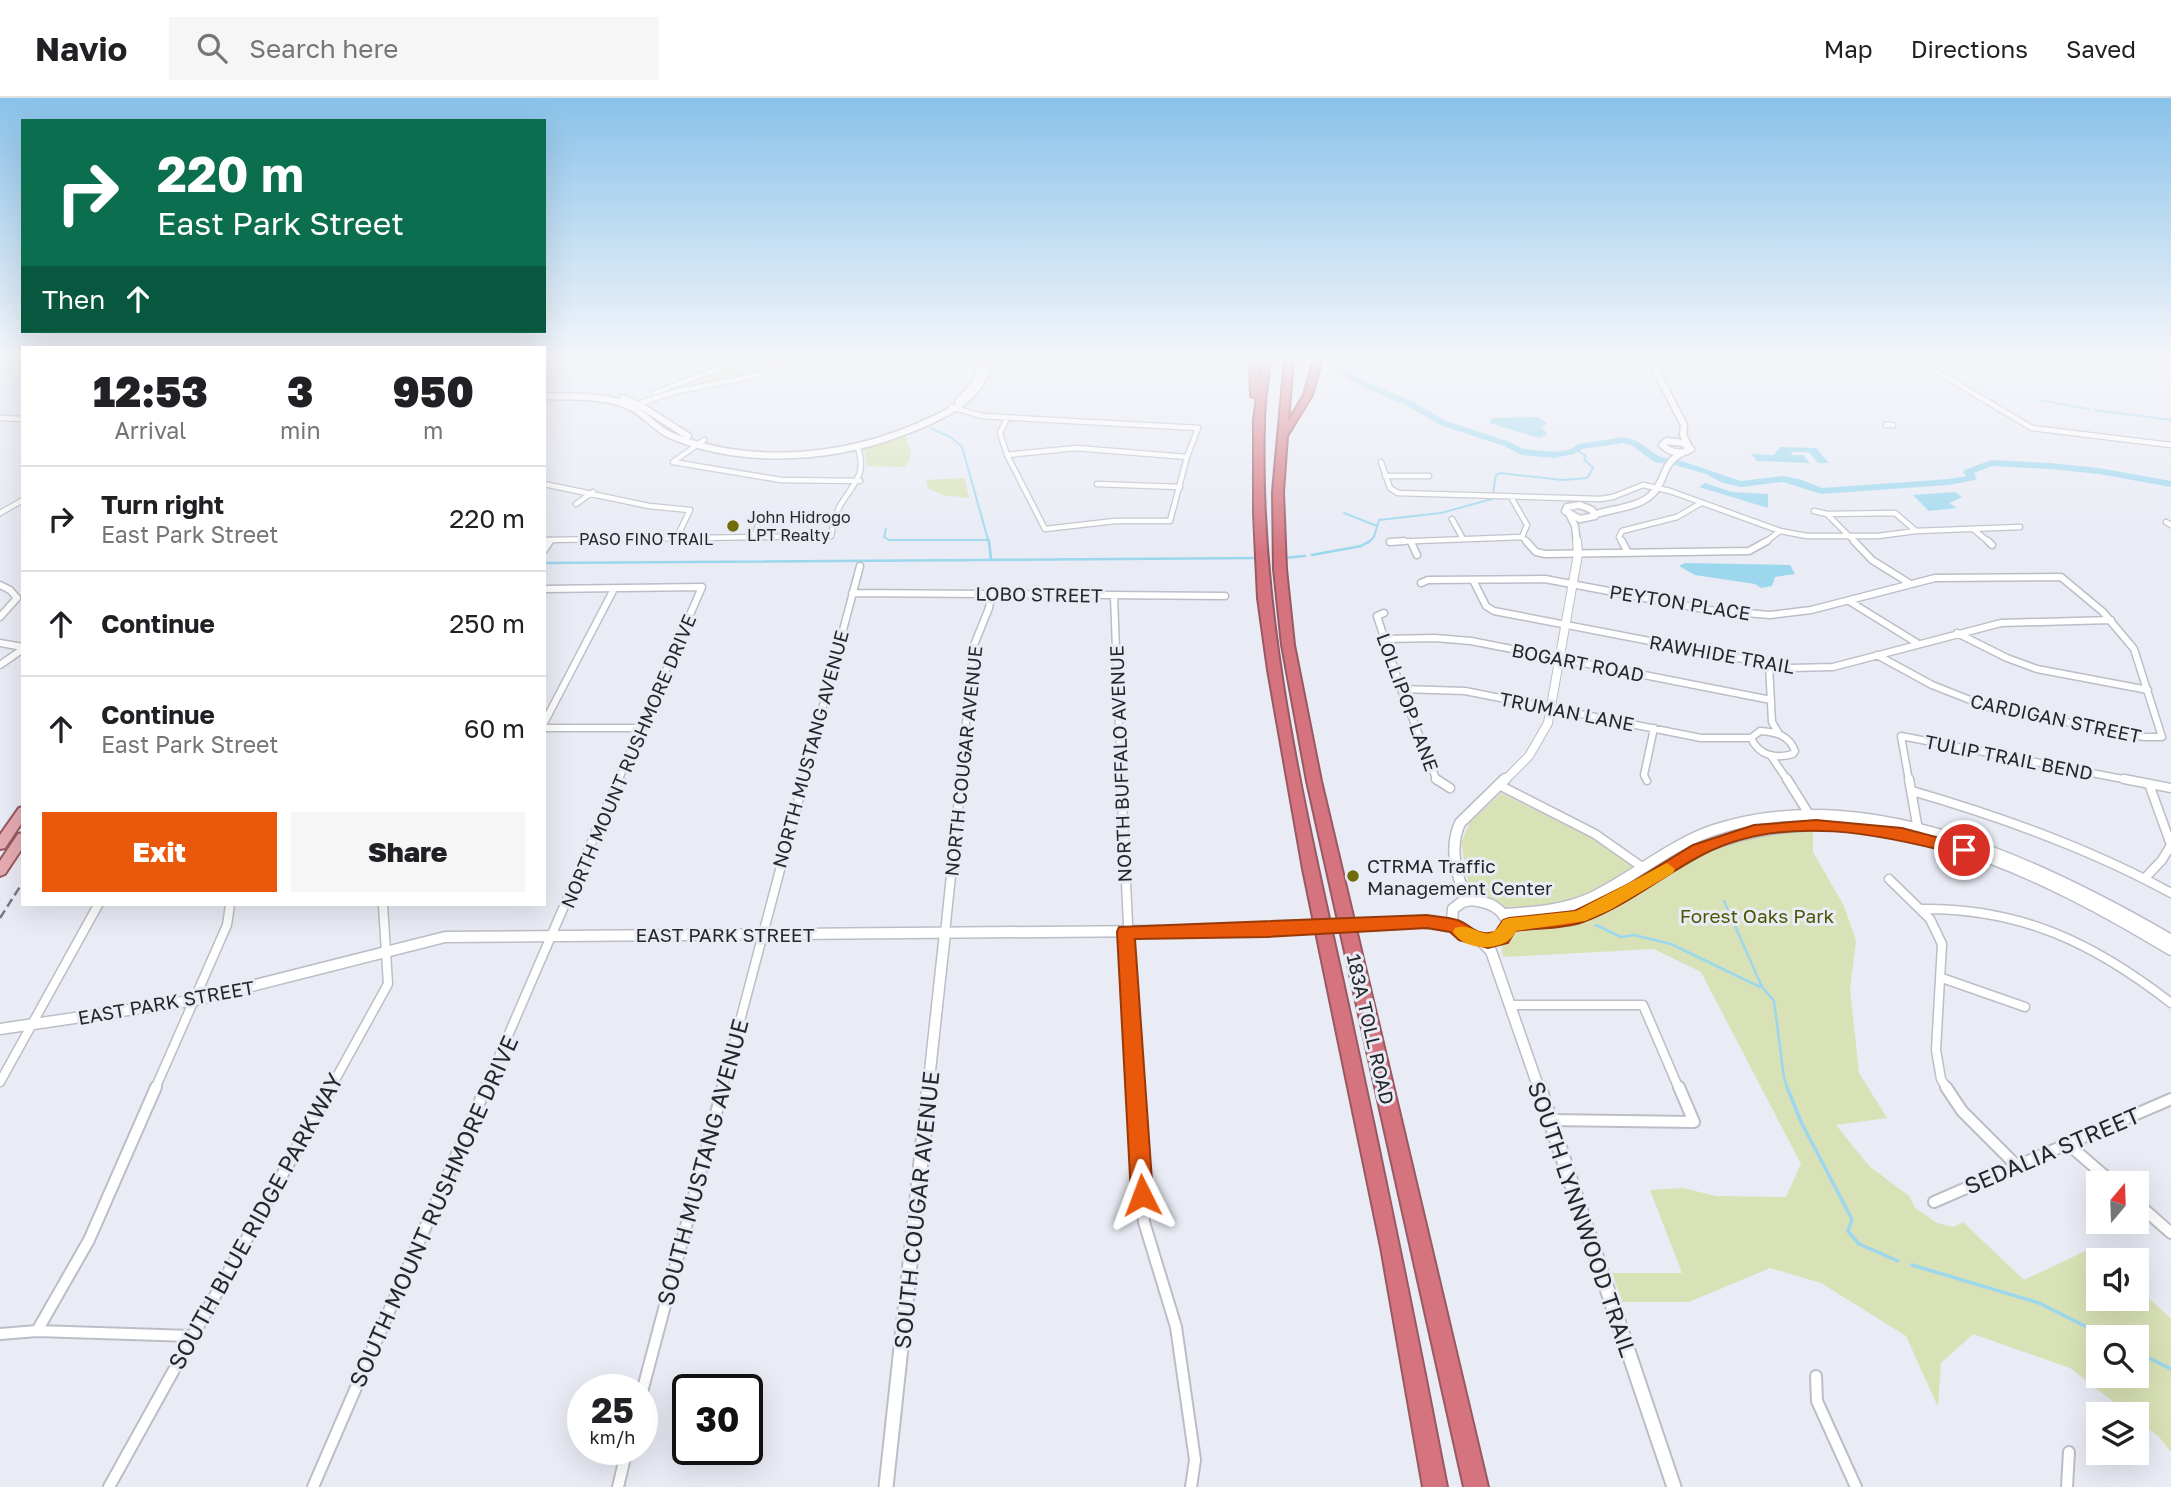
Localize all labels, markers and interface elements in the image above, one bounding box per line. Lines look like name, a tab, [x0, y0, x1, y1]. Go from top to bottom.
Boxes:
search box	[169, 17, 659, 80]
text: Navio	[35, 29, 127, 68]
icon: search	[193, 29, 231, 67]
text: Search here	[249, 33, 398, 64]
text: Map	[1824, 34, 1873, 63]
text: Directions	[1911, 34, 2028, 63]
text: Saved	[2066, 34, 2136, 63]
text: 220 m	[157, 144, 304, 203]
icon: right	[42, 147, 133, 238]
text: East Park Street	[157, 204, 404, 242]
icon: ahead	[119, 280, 157, 318]
text: Then	[42, 284, 105, 315]
text: 12:53	[93, 366, 208, 416]
text: 3	[287, 366, 313, 416]
text: 950	[393, 366, 474, 416]
text: Arrival	[114, 416, 186, 444]
text: min	[280, 416, 321, 444]
text: m	[423, 416, 443, 444]
text: Turn right	[101, 489, 224, 520]
icon: right	[42, 500, 80, 538]
text: 220 m	[449, 503, 525, 534]
place label: John Hidrogo LPT Realty	[747, 507, 851, 545]
marker: John Hidrogo LPT Realty	[725, 518, 741, 534]
text: East Park Street	[101, 520, 279, 548]
street label: PASO FINO TRAIL	[579, 529, 713, 549]
street label: PEYTON PLACE	[1608, 580, 1752, 624]
street label: LOBO STREET	[975, 581, 1103, 607]
icon: ahead	[42, 605, 80, 643]
text: Continue	[101, 608, 215, 639]
text: 250 m	[449, 608, 525, 639]
street label: NORTH MOUNT RUSHMORE DRIVE	[556, 611, 700, 911]
street label: NORTH MUSTANG AVENUE	[767, 628, 853, 870]
street label: LOLLIPOP LANE	[1372, 630, 1444, 774]
street label: RAWHIDE TRAIL	[1648, 630, 1797, 678]
street label: BOGART ROAD	[1510, 638, 1646, 686]
street label: NORTH COUGAR AVENUE	[939, 645, 987, 877]
street label: NORTH BUFFALO AVENUE	[1104, 645, 1136, 883]
street label: TRUMAN LANE	[1498, 687, 1636, 735]
street label: CARDIGAN STREET	[1968, 689, 2144, 747]
text: Continue	[101, 699, 215, 730]
icon: ahead	[42, 710, 80, 748]
text: 60 m	[464, 713, 525, 744]
street label: TULIP TRAIL BEND	[1923, 729, 2095, 785]
text: East Park Street	[101, 730, 279, 758]
button: Exit	[42, 812, 277, 892]
button: Share	[291, 812, 525, 892]
pin	[1934, 820, 1994, 880]
icon: arrive	[1945, 831, 1983, 869]
place label: CTRMA Traffic Management Center	[1367, 854, 1553, 899]
marker: CTRMA Traffic Management Center	[1345, 868, 1361, 884]
park label: Forest Oaks Park	[1680, 904, 1835, 927]
street label: EAST PARK STREET	[636, 923, 815, 946]
street label: 183A TOLL ROAD	[1342, 951, 1400, 1107]
street label: EAST PARK STREET	[76, 975, 256, 1029]
street label: SOUTH MUSTANG AVENUE	[650, 1016, 754, 1308]
street label: SOUTH MOUNT RUSHMORE DRIVE	[342, 1031, 524, 1391]
street label: SOUTH BLUE RIDGE PARKWAY	[162, 1068, 348, 1374]
street label: SOUTH COUGAR AVENUE	[887, 1070, 945, 1350]
street label: SOUTH LYNNWOOD TRAIL	[1523, 1078, 1643, 1360]
street label: SEDALIA STREET	[1960, 1100, 2144, 1200]
position arrow	[1105, 1158, 1179, 1232]
north arrow	[2086, 1171, 2149, 1234]
map controls	[2086, 1171, 2149, 1465]
button: sound	[2086, 1248, 2149, 1311]
button: search	[2086, 1325, 2149, 1388]
speed limit sign: 30	[672, 1374, 763, 1465]
text: 25	[591, 1389, 634, 1431]
button: layers	[2086, 1402, 2149, 1465]
text: km/h	[590, 1426, 635, 1448]

